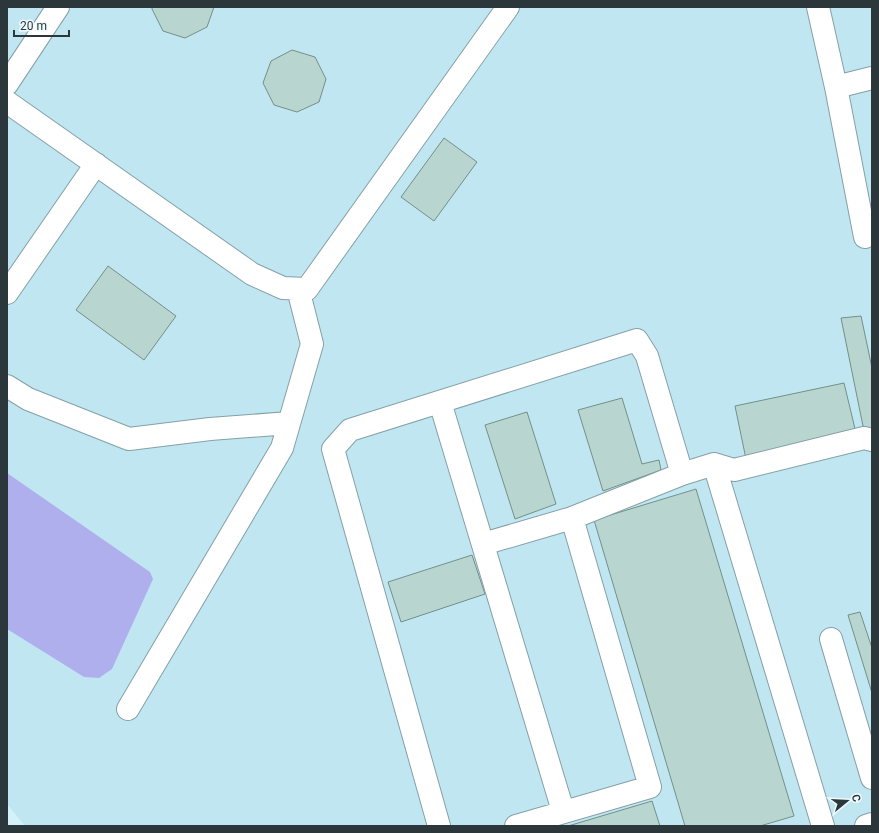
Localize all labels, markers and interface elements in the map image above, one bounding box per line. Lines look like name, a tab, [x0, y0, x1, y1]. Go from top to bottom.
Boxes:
scale bar	[14, 12, 69, 38]
text: 20 m	[20, 19, 47, 33]
north arrow	[827, 781, 867, 821]
text: С	[849, 793, 863, 803]

